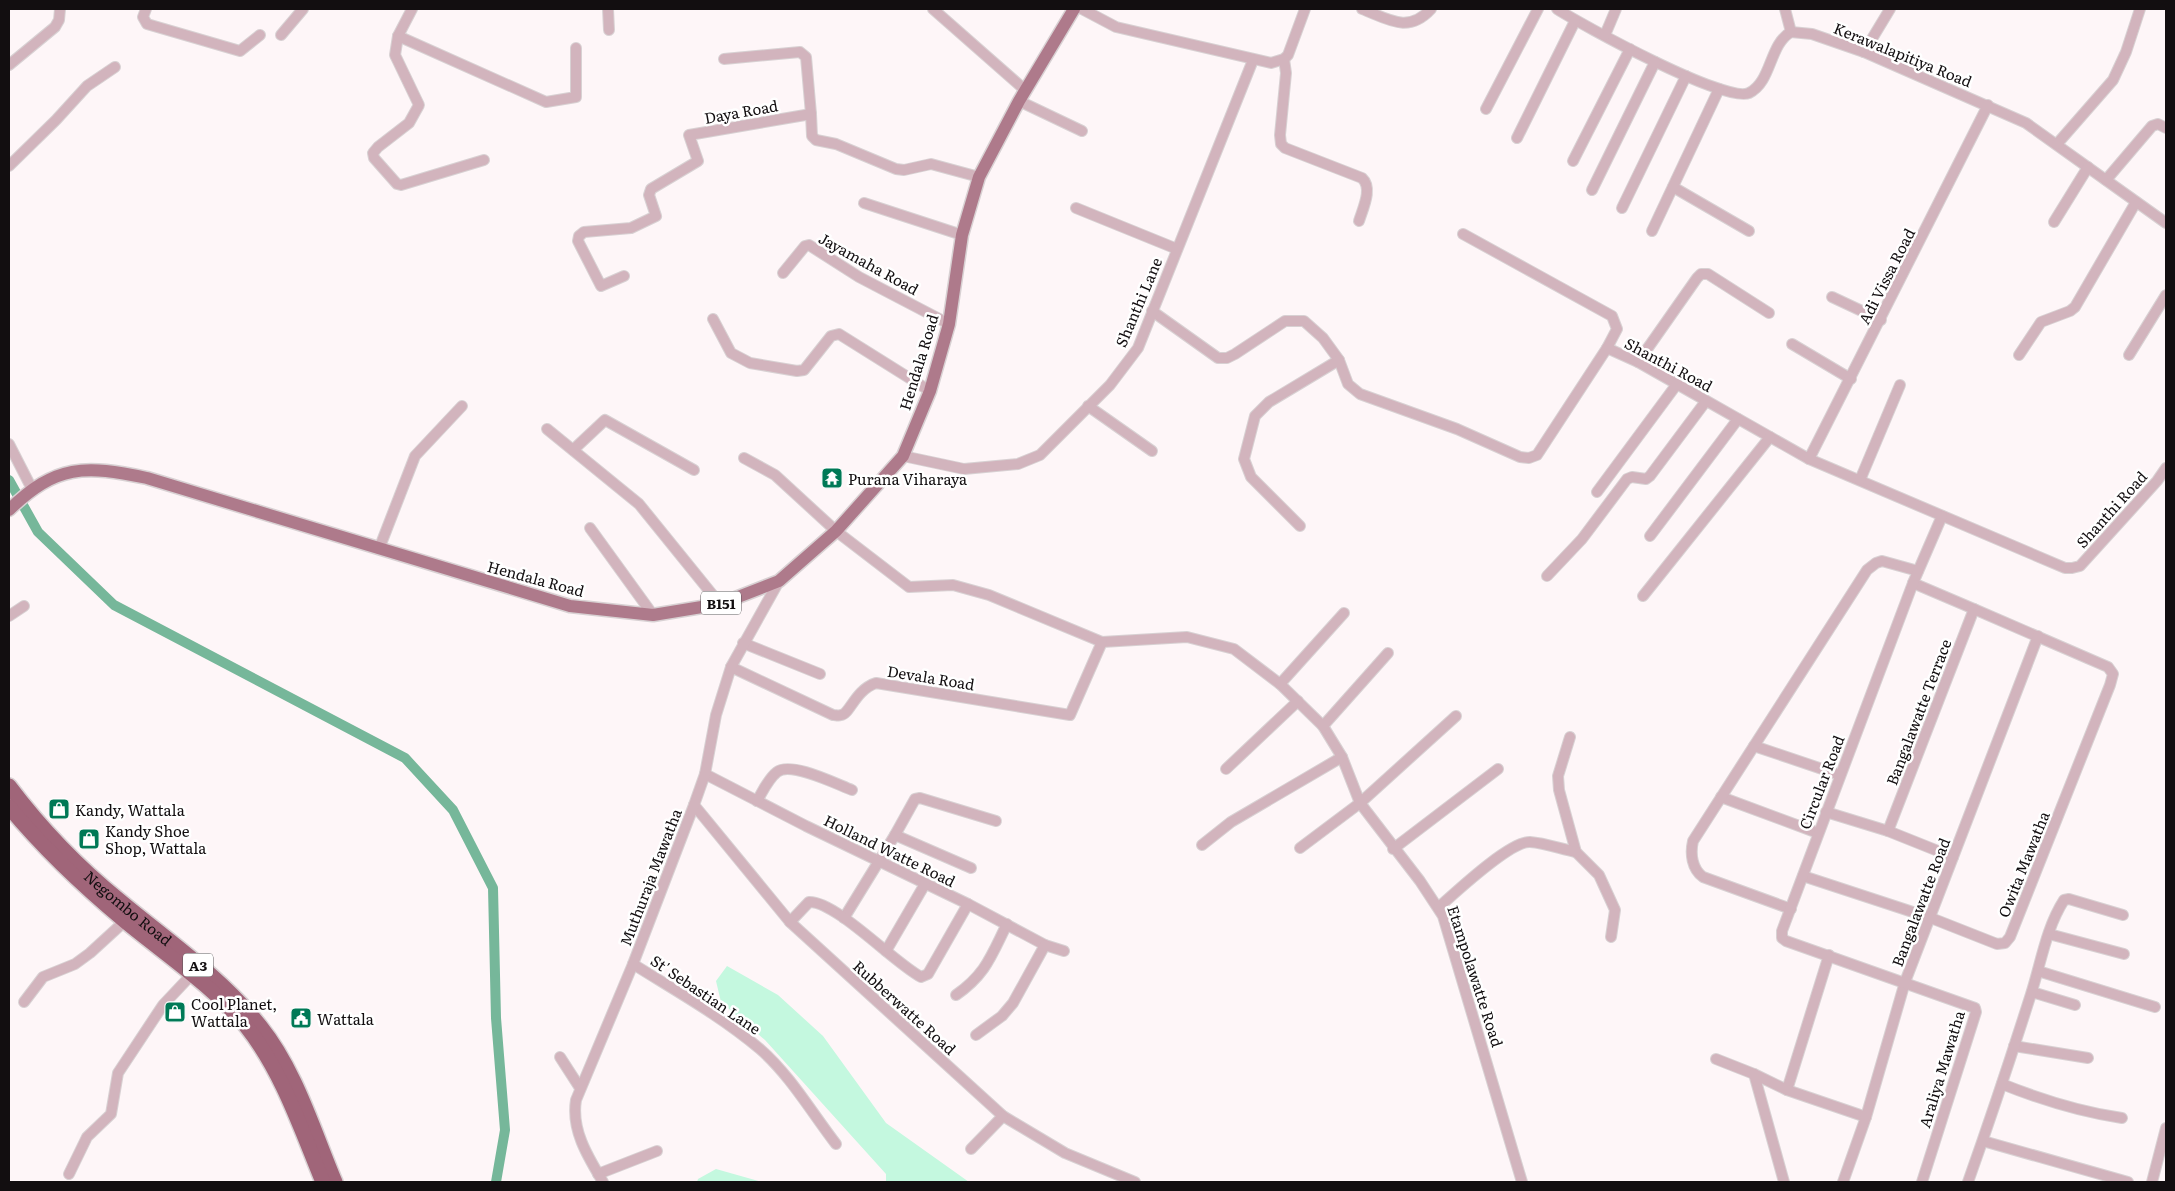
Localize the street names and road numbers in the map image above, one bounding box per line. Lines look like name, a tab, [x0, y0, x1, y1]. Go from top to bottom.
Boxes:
street label: Kerawalapitiya Road	[1830, 16, 1976, 92]
street label: Daya Road	[702, 93, 780, 129]
street label: Adi Vissa Road	[1852, 224, 1920, 328]
street label: Jayamaha Road	[815, 226, 923, 300]
street label: Shanthi Lane	[1109, 253, 1167, 350]
street label: Hendala Road	[892, 311, 944, 413]
street label: Shanthi Road	[1621, 331, 1717, 397]
street label: Shanthi Road	[2070, 465, 2152, 553]
street label: Hendala Road	[485, 554, 587, 602]
road number: B151	[701, 592, 741, 614]
street label: Bangalawatte Terrace	[1880, 635, 1957, 788]
street label: Devala Road	[886, 659, 976, 695]
street label: Circular Road	[1793, 732, 1849, 832]
street label: Muthuraja Mawatha	[613, 804, 687, 949]
street label: Owita Mawatha	[1991, 807, 2055, 921]
street label: Holland Watte Road	[820, 808, 960, 892]
street label: Bangalawatte Road	[1885, 834, 1955, 970]
street label: Negombo Road	[80, 864, 178, 950]
street label: Etampolawatte Road	[1442, 902, 1510, 1050]
street label: St' Sebastian Lane	[646, 949, 766, 1040]
road number: A3	[183, 954, 213, 976]
street label: Rubberwatte Road	[848, 954, 962, 1060]
street label: Araliya Mawatha	[1912, 1007, 1970, 1131]

